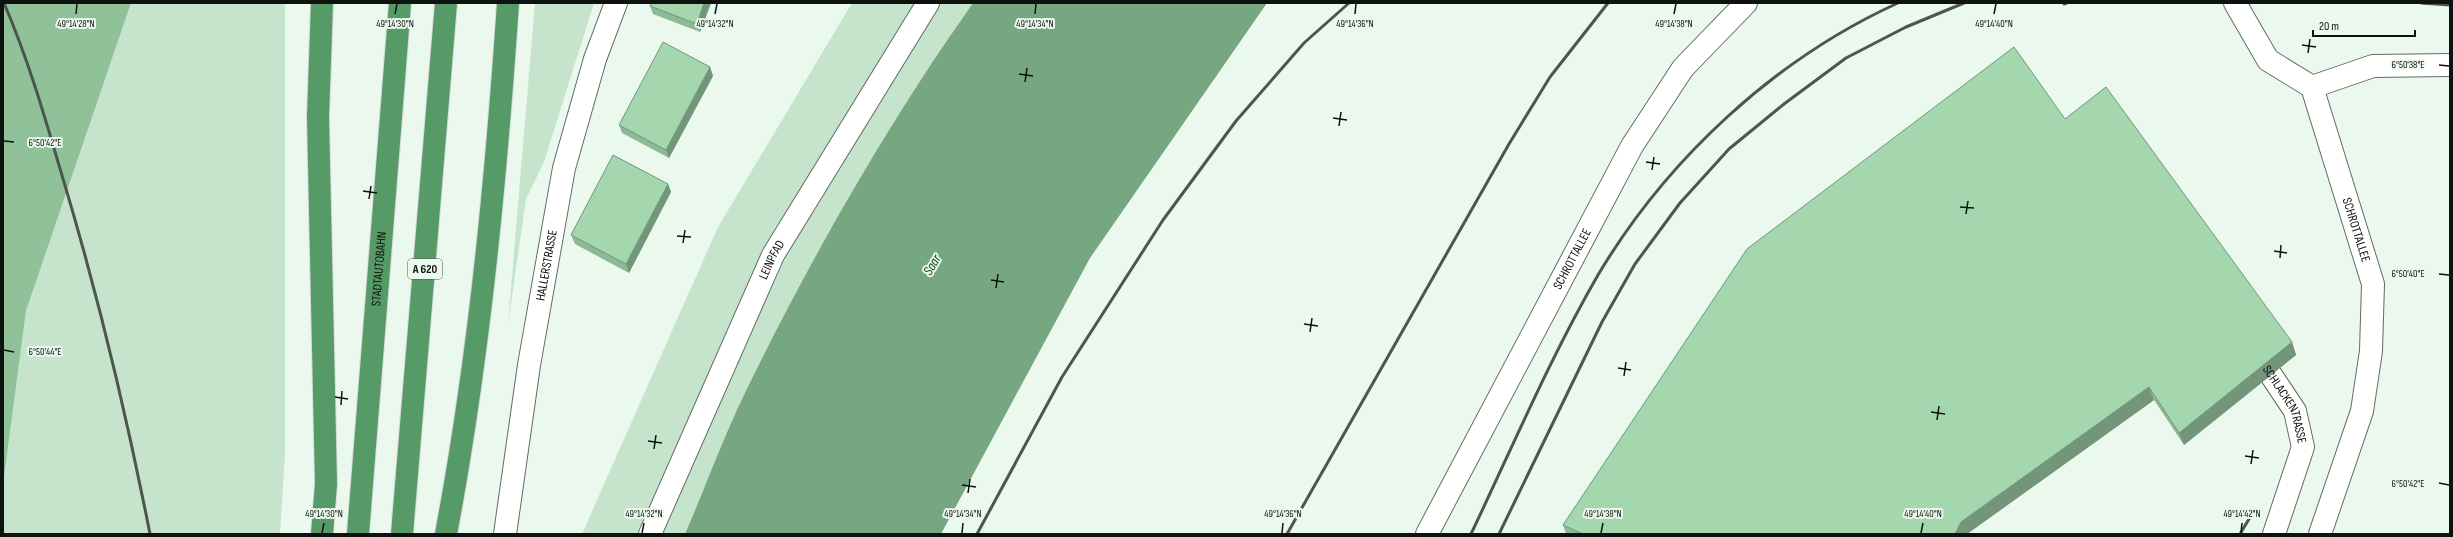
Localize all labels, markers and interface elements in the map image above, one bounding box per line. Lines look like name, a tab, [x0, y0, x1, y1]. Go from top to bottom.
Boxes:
scale bar	[2313, 12, 2415, 38]
text: 49°14'28"N	[57, 18, 95, 30]
text: 49°14'30"N	[376, 18, 414, 30]
text: 49°14'32"N	[696, 18, 734, 30]
text: 49°14'34"N	[1016, 18, 1054, 30]
text: 49°14'36"N	[1336, 18, 1374, 30]
text: 49°14'38"N	[1655, 18, 1693, 30]
text: 49°14'40"N	[1975, 18, 2013, 30]
text: 20 m	[2319, 19, 2339, 34]
text: 6°50'38"E	[2392, 59, 2424, 71]
text: 6°50'42"E	[29, 137, 61, 149]
street label: SCHROTTALLEE	[2339, 196, 2374, 264]
street label: SCHROTTALLEE	[1550, 226, 1595, 292]
street label: HALLERSTRASSE	[533, 229, 561, 302]
street label: STADTAUTOBAHN	[368, 231, 390, 307]
street label: LEINPFAD	[755, 237, 788, 282]
water label: Saar	[919, 251, 945, 278]
road number: A 620	[408, 259, 442, 279]
text: 6°50'40"E	[2391, 268, 2425, 280]
text: 6°50'44"E	[29, 346, 61, 358]
street label: SCHLACKENTRASSE	[2259, 362, 2310, 445]
text: 6°50'42"E	[2392, 478, 2424, 490]
text: 49°14'30"N	[305, 508, 343, 520]
text: 49°14'32"N	[625, 508, 663, 520]
text: 49°14'34"N	[944, 508, 982, 520]
text: 49°14'36"N	[1264, 508, 1302, 520]
text: 49°14'38"N	[1584, 508, 1622, 520]
text: 49°14'40"N	[1904, 508, 1942, 520]
text: 49°14'42"N	[2223, 508, 2261, 520]

